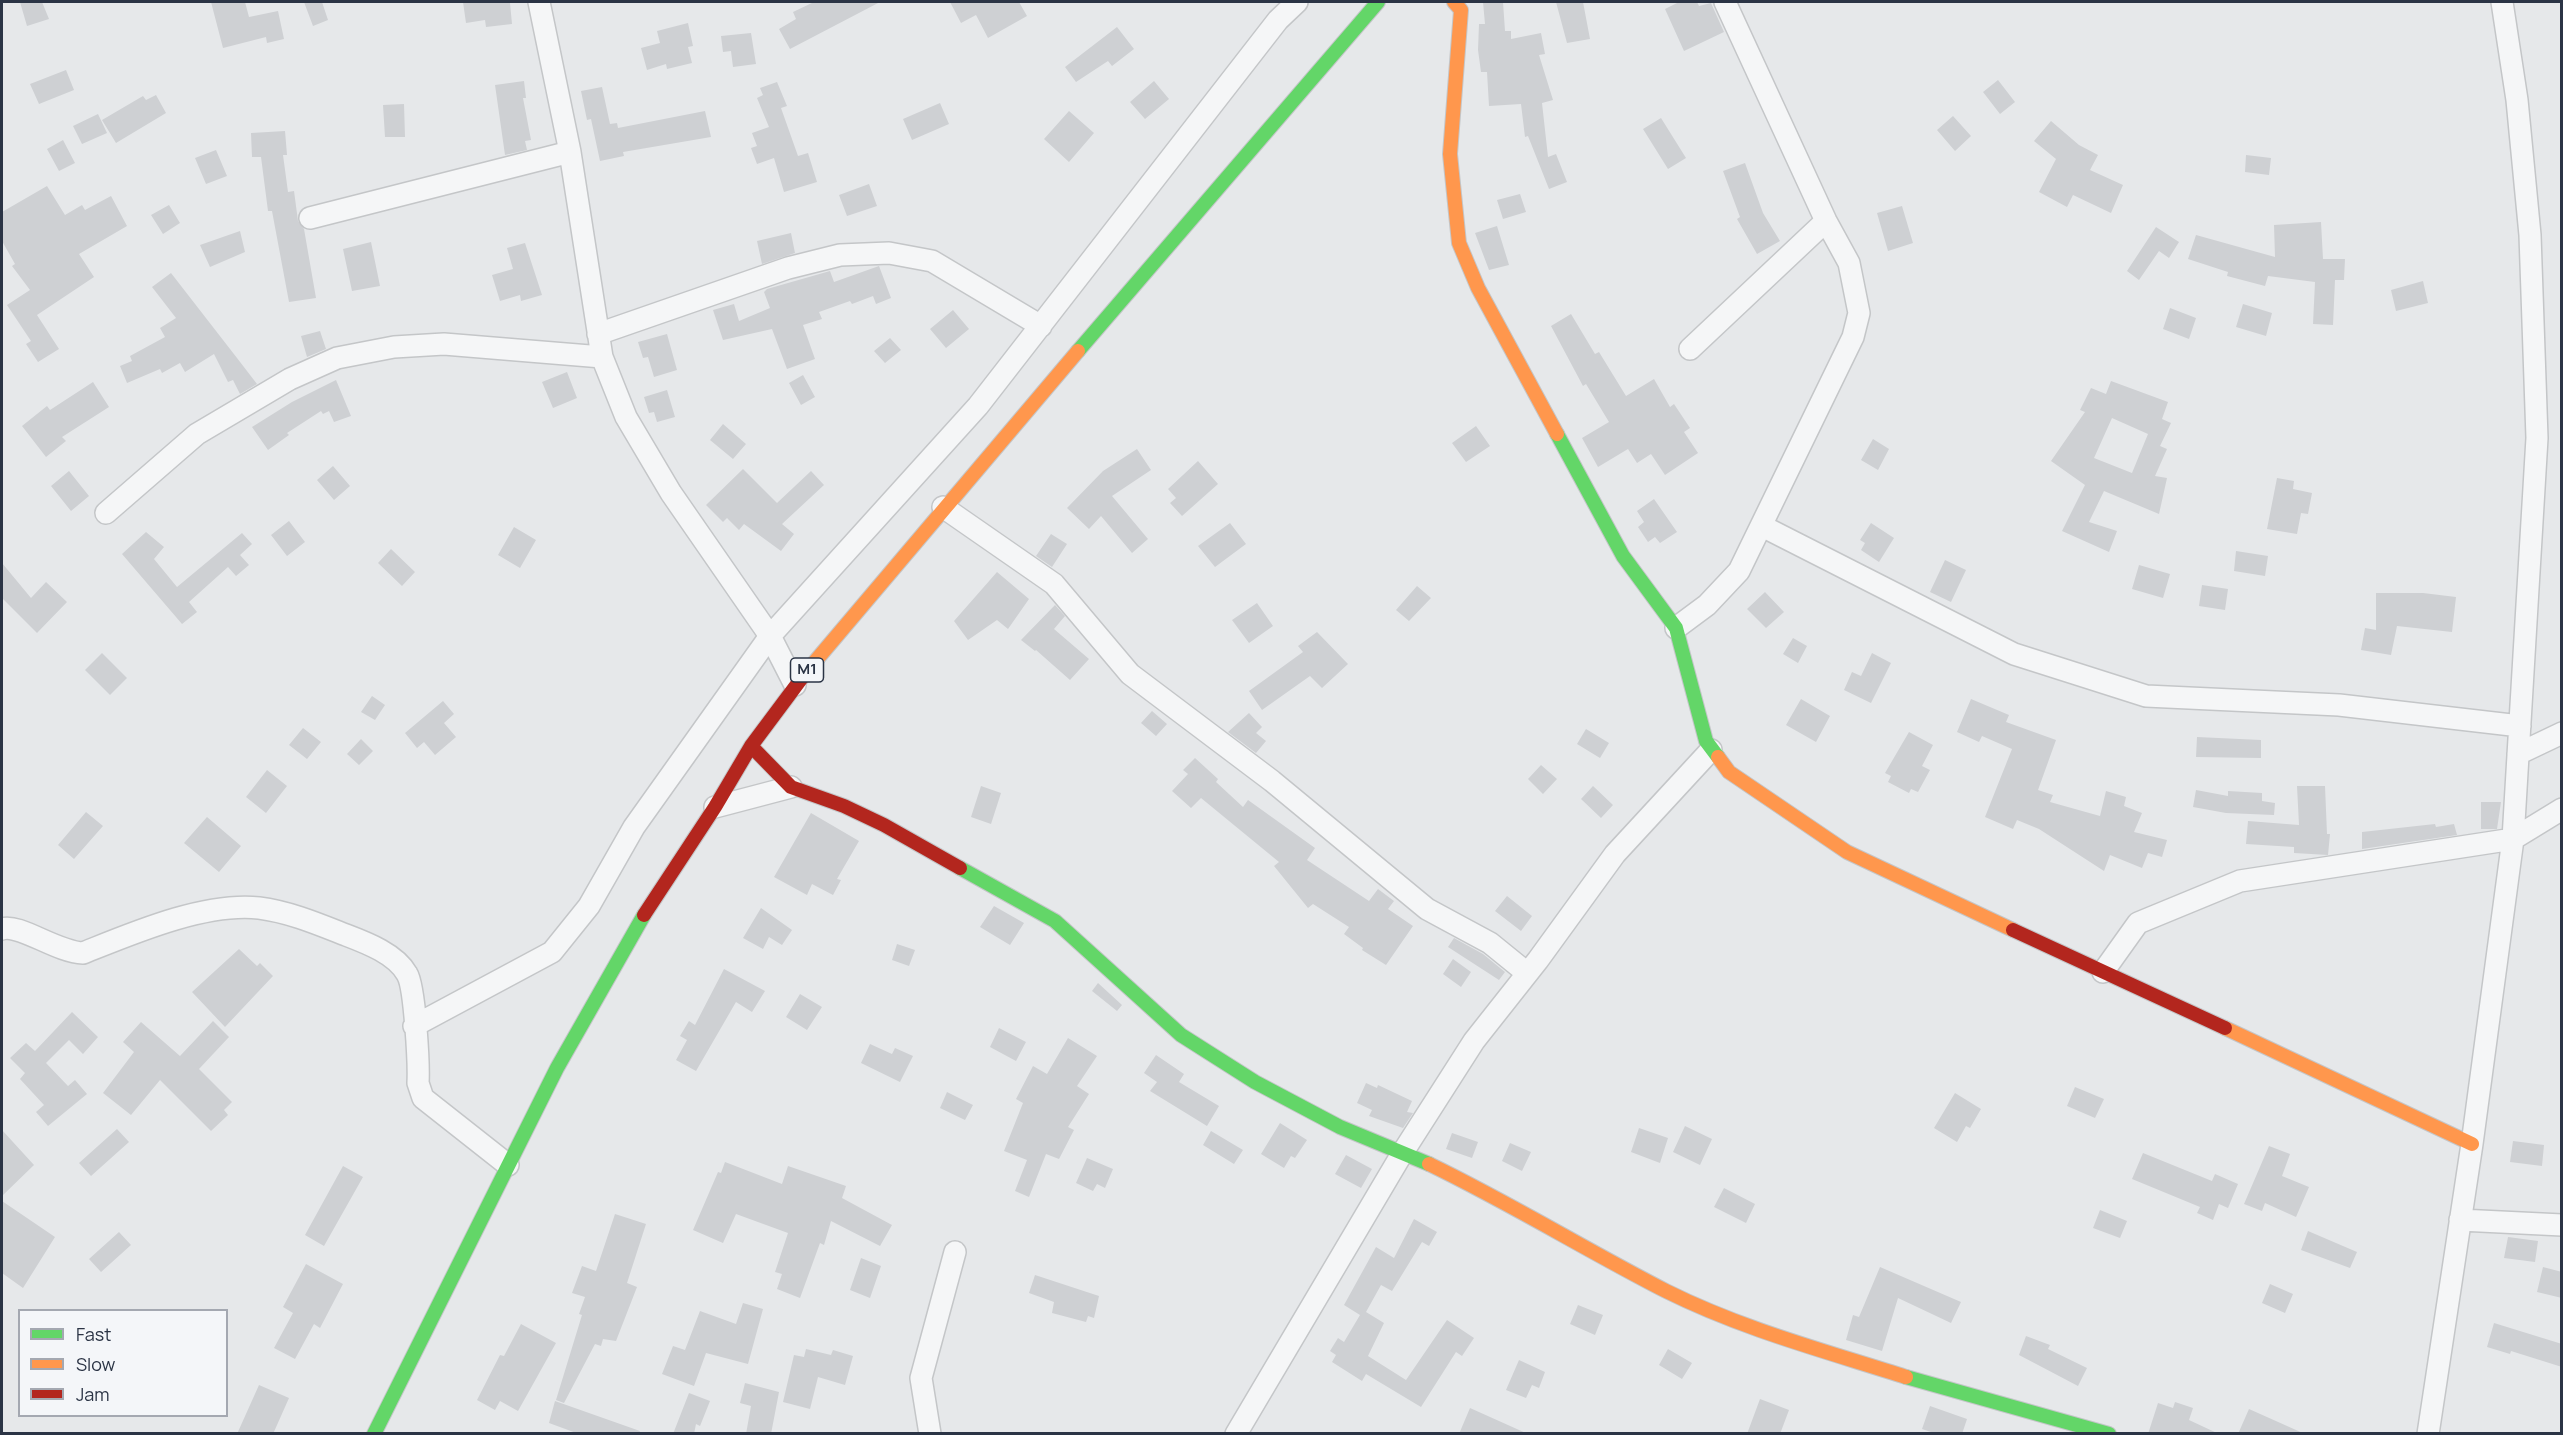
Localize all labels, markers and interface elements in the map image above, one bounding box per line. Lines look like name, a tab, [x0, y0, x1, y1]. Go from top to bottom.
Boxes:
road number: M1	[790, 658, 824, 682]
legend	[18, 1309, 228, 1417]
text: Fast	[76, 1322, 111, 1346]
text: Slow	[76, 1352, 115, 1376]
text: Jam	[76, 1382, 110, 1406]

